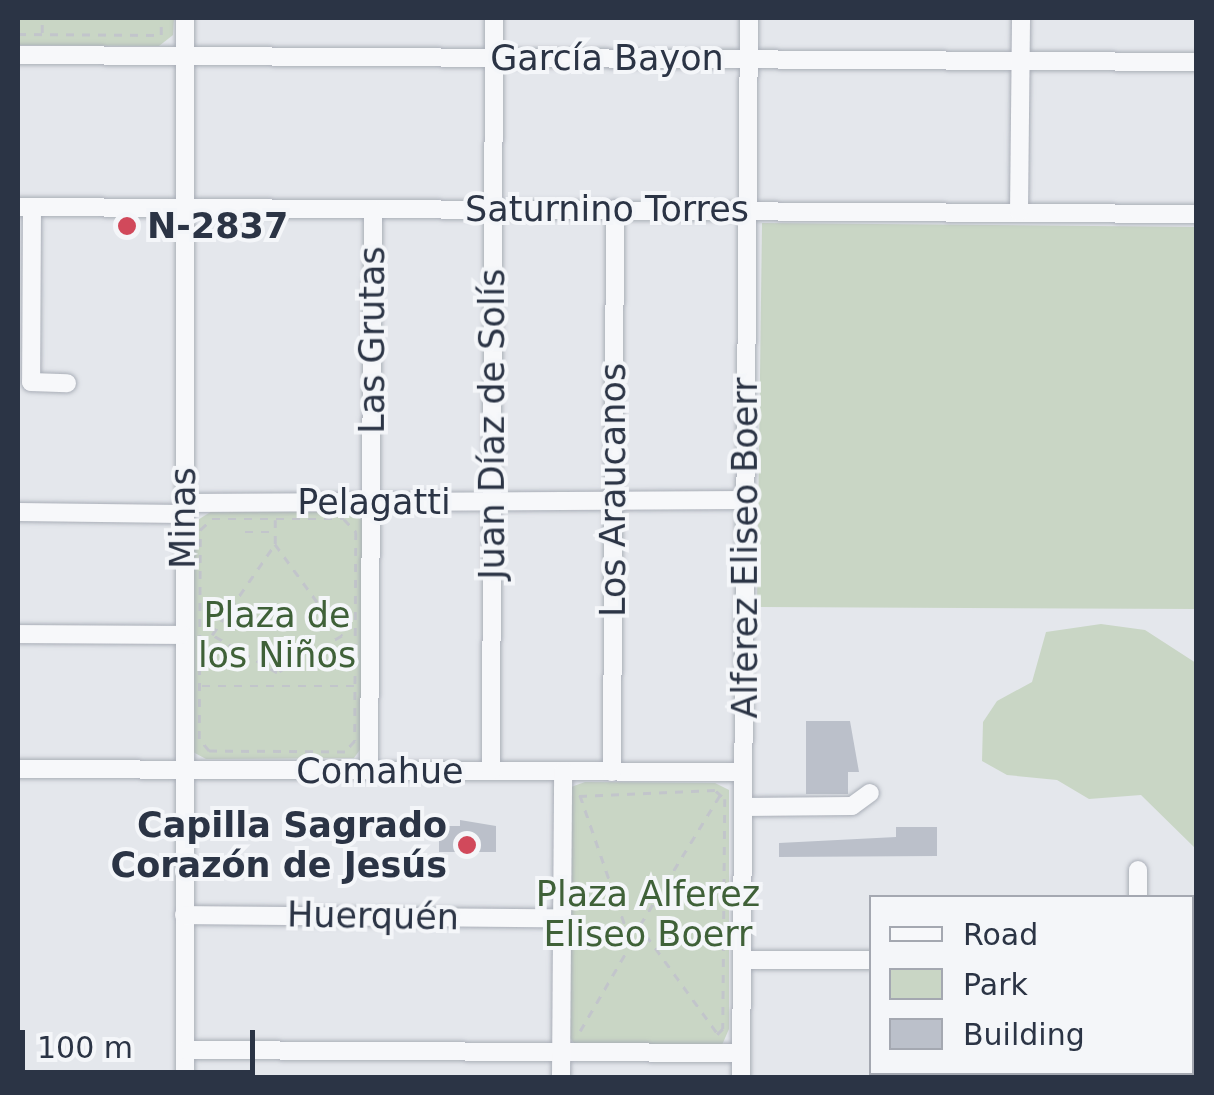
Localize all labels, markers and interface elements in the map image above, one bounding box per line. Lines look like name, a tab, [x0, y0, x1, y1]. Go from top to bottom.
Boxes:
street label: García Bayon	[490, 37, 724, 79]
street label: Saturnino Torres	[465, 188, 749, 230]
place label: N-2837	[147, 205, 288, 247]
marker: N-2837	[116, 215, 138, 237]
street label: Las Grutas	[351, 246, 393, 434]
street label: Juan Díaz de Solís	[471, 268, 513, 580]
street label: Los Araucanos	[592, 363, 634, 617]
street label: Alferez Eliseo Boerr	[724, 377, 766, 719]
street label: Minas	[162, 467, 204, 569]
street label: Pelagatti	[297, 481, 451, 523]
park label: Plaza de los Niños	[198, 594, 356, 676]
street label: Comahue	[296, 750, 464, 792]
place label: Capilla Sagrado Corazón de Jesús	[111, 804, 447, 886]
marker: Capilla Sagrado Corazón de Jesús	[456, 834, 478, 856]
park label: Plaza Alferez Eliseo Boerr	[536, 873, 760, 955]
street label: Huerquén	[287, 894, 459, 938]
legend	[869, 895, 1194, 1075]
text: Road	[963, 917, 1038, 952]
text: Park	[963, 967, 1028, 1002]
scale bar	[25, 1010, 260, 1072]
text: Building	[963, 1017, 1085, 1052]
text: 100 m	[37, 1030, 133, 1065]

